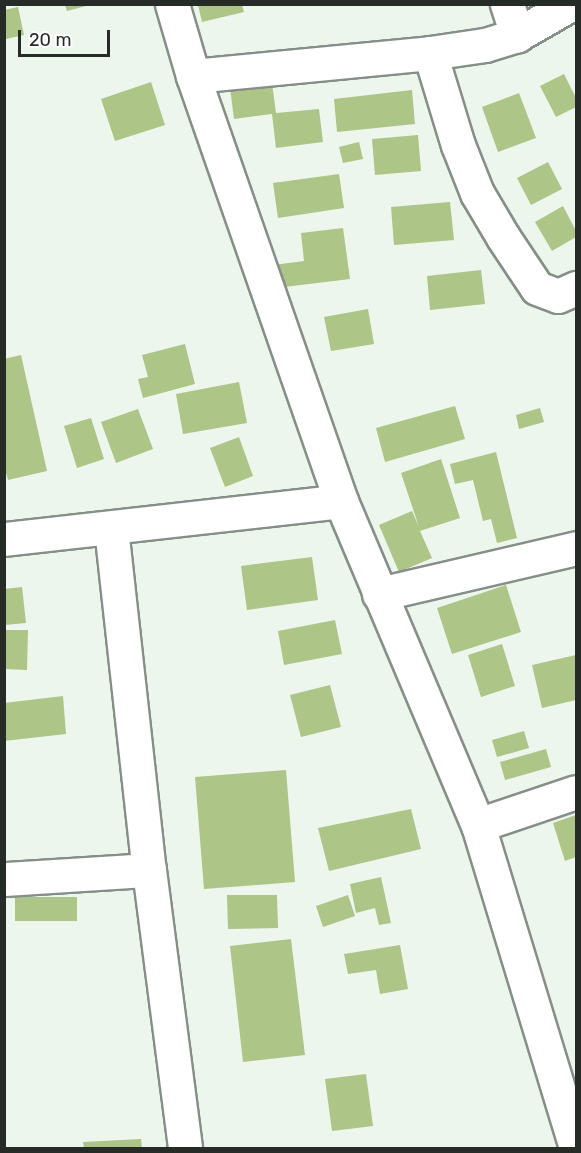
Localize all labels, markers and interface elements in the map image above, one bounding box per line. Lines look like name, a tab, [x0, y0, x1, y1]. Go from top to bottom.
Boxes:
scale bar	[21, 18, 112, 56]
text: 20 m	[29, 29, 71, 51]

